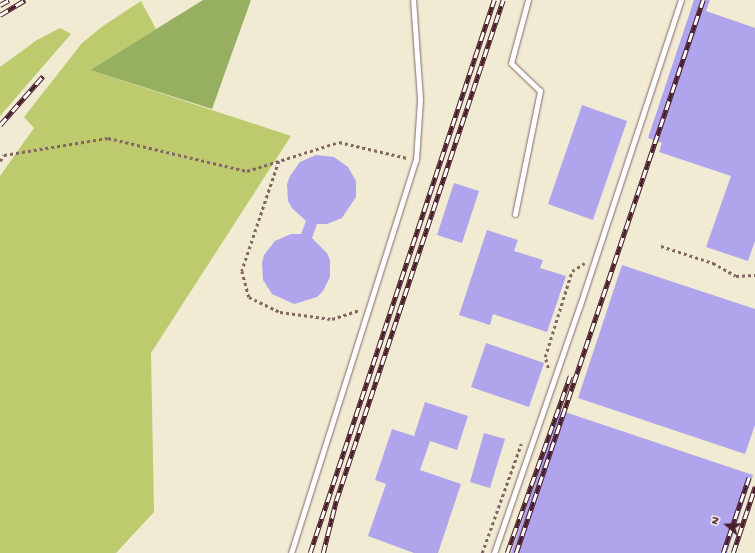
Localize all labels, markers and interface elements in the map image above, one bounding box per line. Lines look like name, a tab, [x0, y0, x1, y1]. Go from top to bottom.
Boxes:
north arrow	[707, 505, 747, 545]
text: N	[709, 515, 723, 526]

